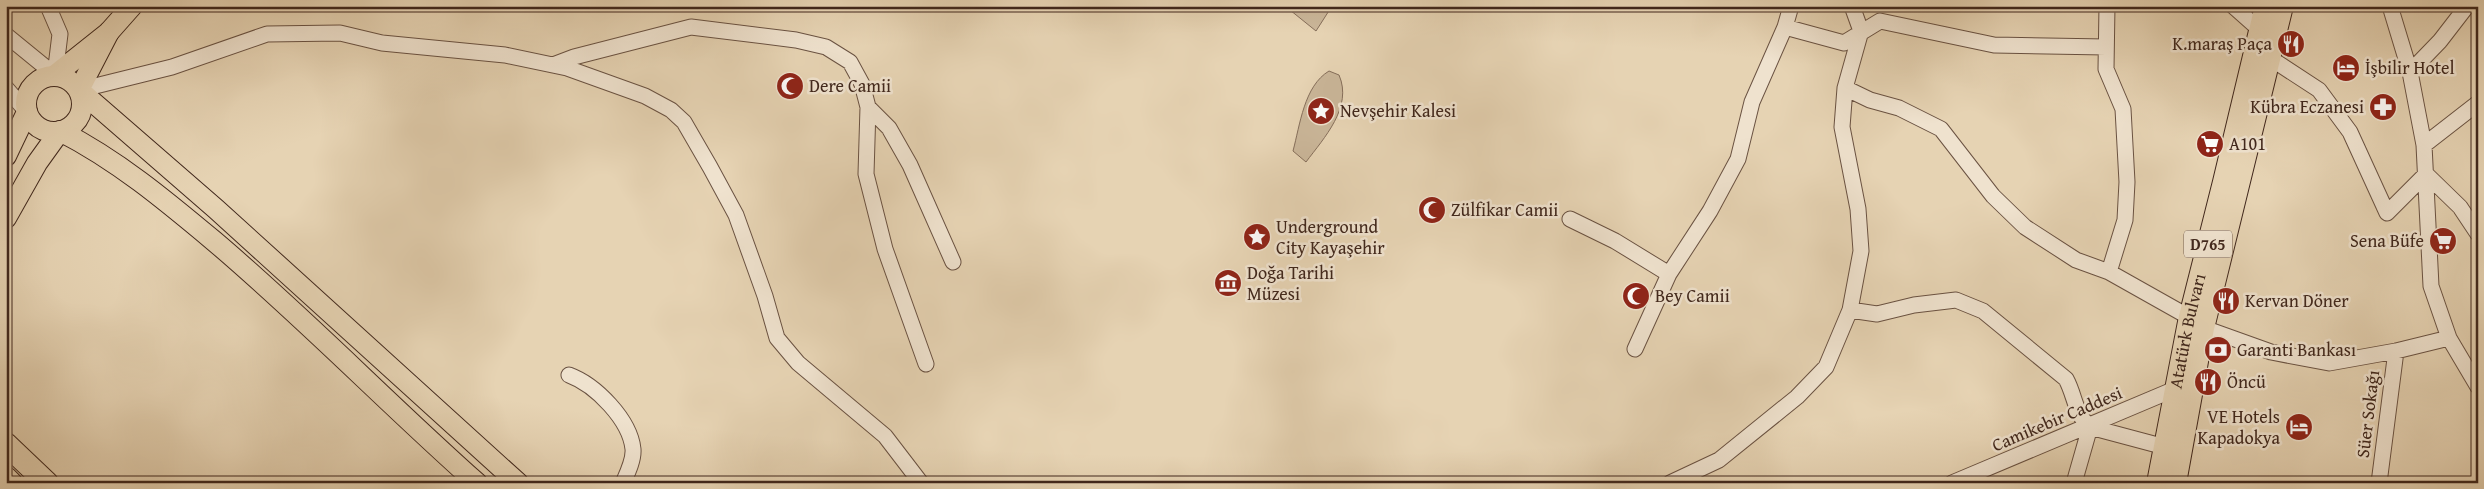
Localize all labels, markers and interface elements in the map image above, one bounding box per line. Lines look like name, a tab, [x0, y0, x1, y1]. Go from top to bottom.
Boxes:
restaurant icon: K.maraş Paça	[2276, 29, 2306, 59]
place label: K.maraş Paça	[2172, 30, 2272, 57]
hotel icon: İşbilir Hotel	[2331, 53, 2361, 83]
place label: İşbilir Hotel	[2365, 54, 2455, 81]
mosque icon: Dere Camii	[775, 71, 805, 101]
place label: Dere Camii	[809, 72, 891, 99]
pharmacy icon: Kübra Eczanesi	[2368, 92, 2398, 122]
place label: Kübra Eczanesi	[2250, 93, 2364, 120]
place icon: Nevşehir Kalesi	[1306, 96, 1336, 126]
place label: Nevşehir Kalesi	[1340, 97, 1456, 124]
supermarket icon: A101	[2195, 129, 2225, 159]
place label: A101	[2229, 130, 2266, 157]
mosque icon: Zülfikar Camii	[1417, 195, 1447, 225]
place label: Zülfikar Camii	[1451, 196, 1558, 223]
place label: Underground City Kayaşehir	[1276, 213, 1385, 261]
place icon: Underground City Kayaşehir	[1242, 222, 1272, 252]
supermarket icon: Sena Büfe	[2428, 226, 2458, 256]
place label: Sena Büfe	[2350, 227, 2424, 254]
road number: D765	[2184, 230, 2232, 258]
place label: Doğa Tarihi Müzesi	[1247, 259, 1334, 307]
museum icon: Doğa Tarihi Müzesi	[1213, 268, 1243, 298]
street label: Atatürk Bulvarı	[2162, 270, 2212, 391]
mosque icon: Bey Camii	[1621, 281, 1651, 311]
place label: Bey Camii	[1655, 282, 1730, 309]
restaurant icon: Kervan Döner	[2211, 286, 2241, 316]
place label: Kervan Döner	[2245, 287, 2349, 314]
bank icon: Garanti Bankası	[2203, 335, 2233, 365]
place label: Garanti Bankası	[2237, 336, 2356, 363]
restaurant icon: Öncü	[2193, 367, 2223, 397]
place label: Öncü	[2227, 368, 2266, 395]
street label: Süer Sokağı	[2349, 369, 2386, 459]
street label: Camikebir Caddesi	[1987, 379, 2126, 458]
place label: VE Hotels Kapadokya	[2197, 403, 2280, 451]
hotel icon: VE Hotels Kapadokya	[2284, 412, 2314, 442]

